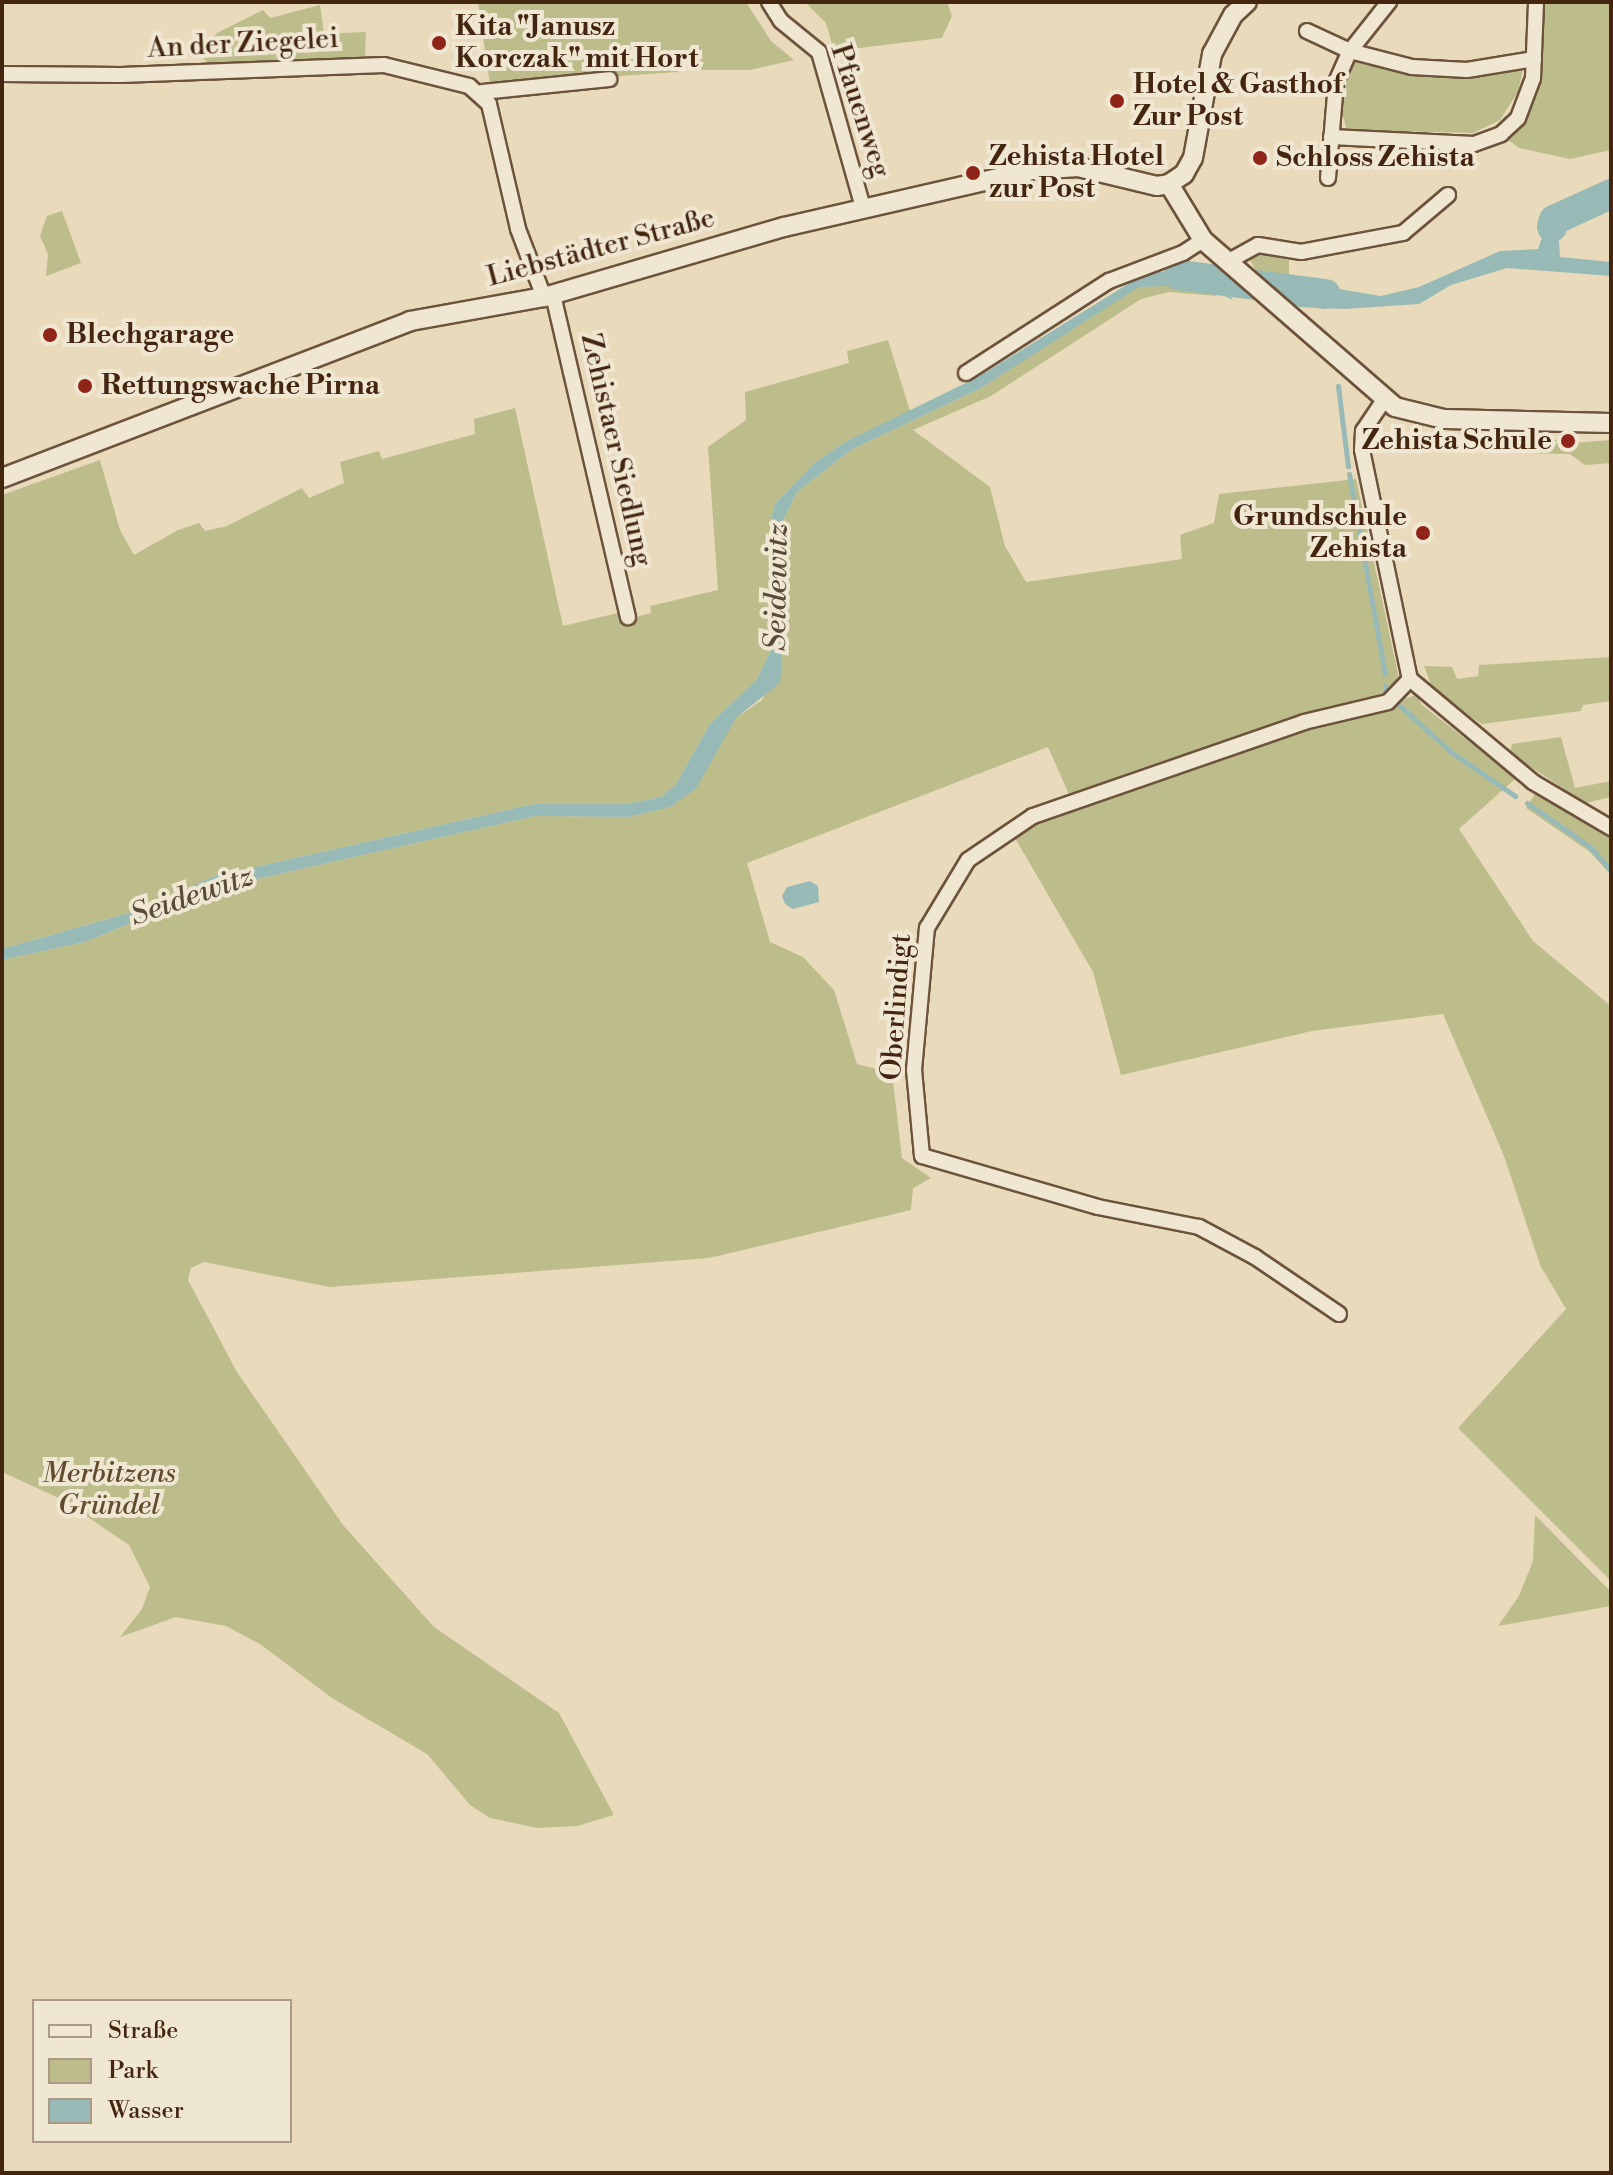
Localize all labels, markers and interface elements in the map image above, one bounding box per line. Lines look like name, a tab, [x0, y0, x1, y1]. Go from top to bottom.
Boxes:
place label: Kita "Janusz Korczak" mit Hort	[455, 10, 698, 76]
street label: An der Ziegelei	[147, 22, 339, 66]
marker: Kita "Janusz Korczak" mit Hort	[430, 34, 448, 52]
street label: Pfauenweg	[823, 40, 897, 182]
place label: Hotel & Gasthof Zur Post	[1133, 68, 1342, 134]
marker: Hotel & Gasthof Zur Post	[1108, 92, 1126, 110]
place label: Zehista Hotel zur Post	[989, 140, 1164, 206]
place label: Schloss Zehista	[1276, 141, 1475, 175]
marker: Schloss Zehista	[1251, 149, 1269, 167]
marker: Zehista Hotel zur Post	[964, 164, 982, 182]
street label: Liebstädter Straße	[483, 201, 719, 295]
place label: Blechgarage	[66, 318, 234, 352]
marker: Blechgarage	[41, 326, 59, 344]
street label: Zehistaer Siedlung	[573, 330, 659, 570]
place label: Rettungswache Pirna	[101, 369, 380, 403]
marker: Rettungswache Pirna	[76, 377, 94, 395]
place label: Zehista Schule	[1362, 424, 1552, 458]
marker: Zehista Schule	[1559, 432, 1577, 450]
place label: Grundschule Zehista	[1233, 500, 1407, 566]
water label: Seidewitz	[758, 523, 796, 651]
marker: Grundschule Zehista	[1414, 524, 1432, 542]
water label: Seidewitz	[126, 858, 258, 934]
street label: Oberlindigt	[875, 932, 919, 1082]
park label: Merbitzens Gründel	[42, 1457, 176, 1523]
legend	[32, 1999, 292, 2143]
text: Straße	[108, 2016, 178, 2046]
text: Park	[108, 2056, 158, 2086]
text: Wasser	[108, 2096, 184, 2126]

